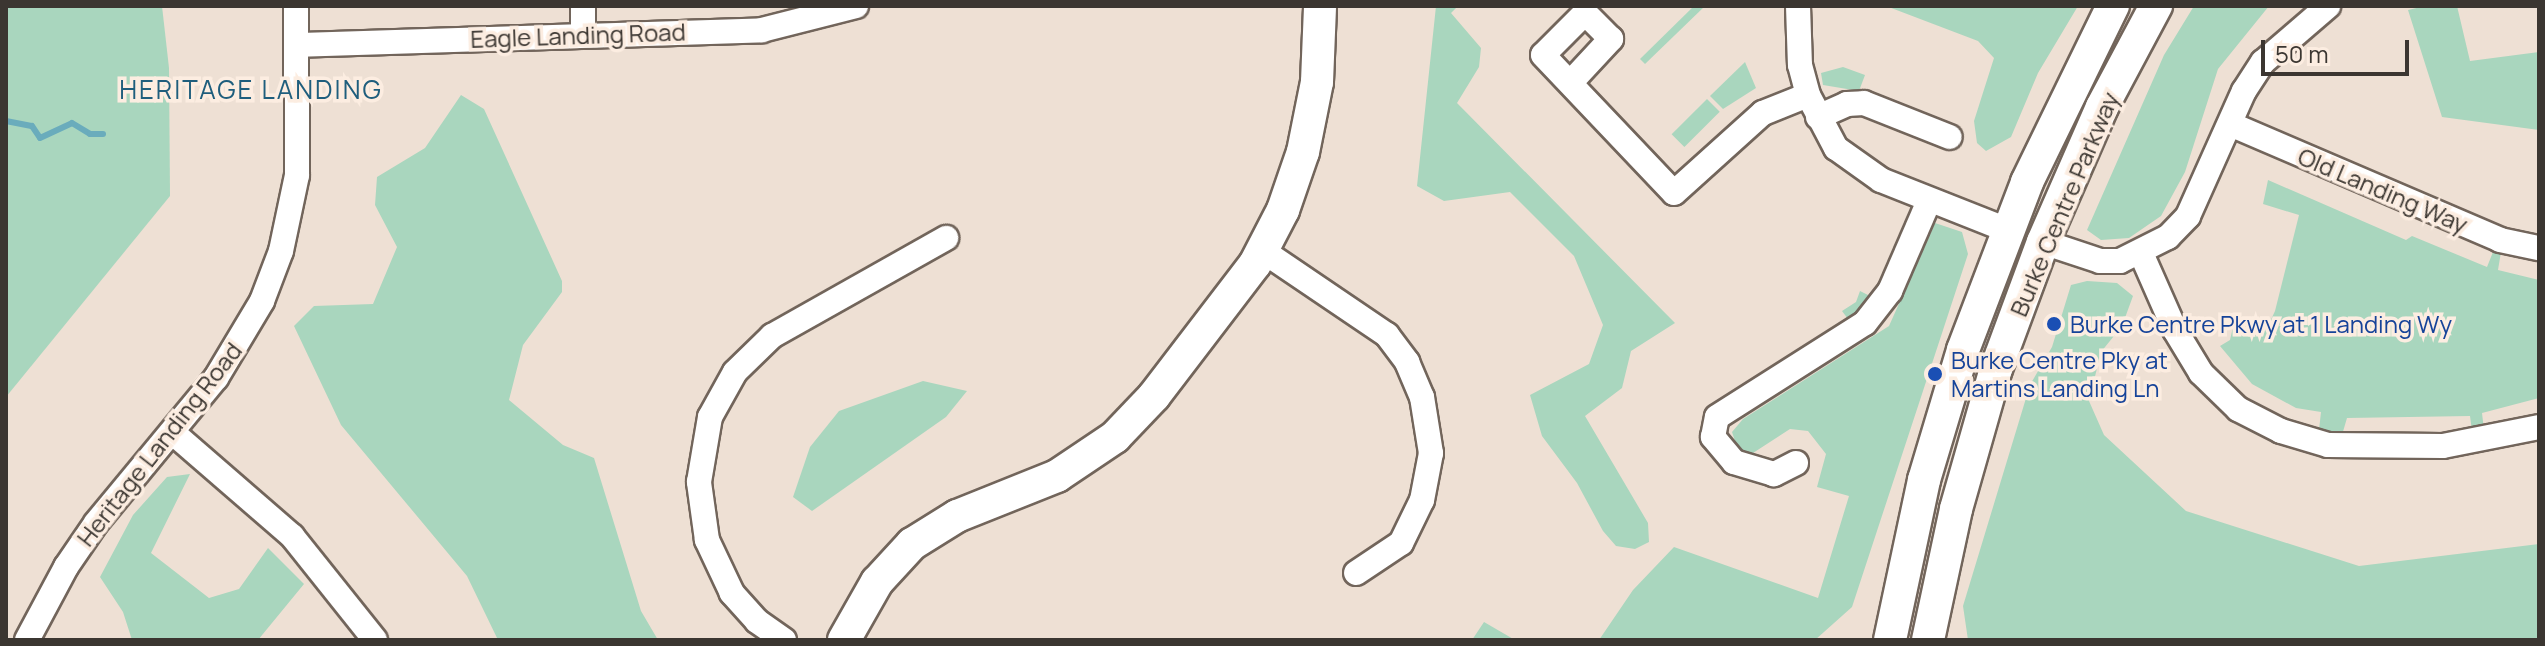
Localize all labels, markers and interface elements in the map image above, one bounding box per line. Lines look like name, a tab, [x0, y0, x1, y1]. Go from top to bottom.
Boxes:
street label: Eagle Landing Road	[470, 17, 686, 53]
scale bar	[2265, 24, 2413, 74]
text: 50 m	[2275, 37, 2329, 70]
district label: HERITAGE LANDING	[119, 74, 383, 106]
street label: Burke Centre Parkway	[2004, 88, 2124, 320]
street label: Old Landing Way	[2294, 141, 2472, 239]
place label: Burke Centre Pkwy at 1 Landing Wy	[2070, 310, 2452, 338]
marker: Burke Centre Pkwy at 1 Landing Wy	[2045, 315, 2063, 333]
street label: Heritage Landing Road	[71, 336, 247, 552]
place label: Burke Centre Pky at Martins Landing Ln	[1951, 346, 2168, 402]
marker: Burke Centre Pky at Martins Landing Ln	[1926, 365, 1944, 383]

